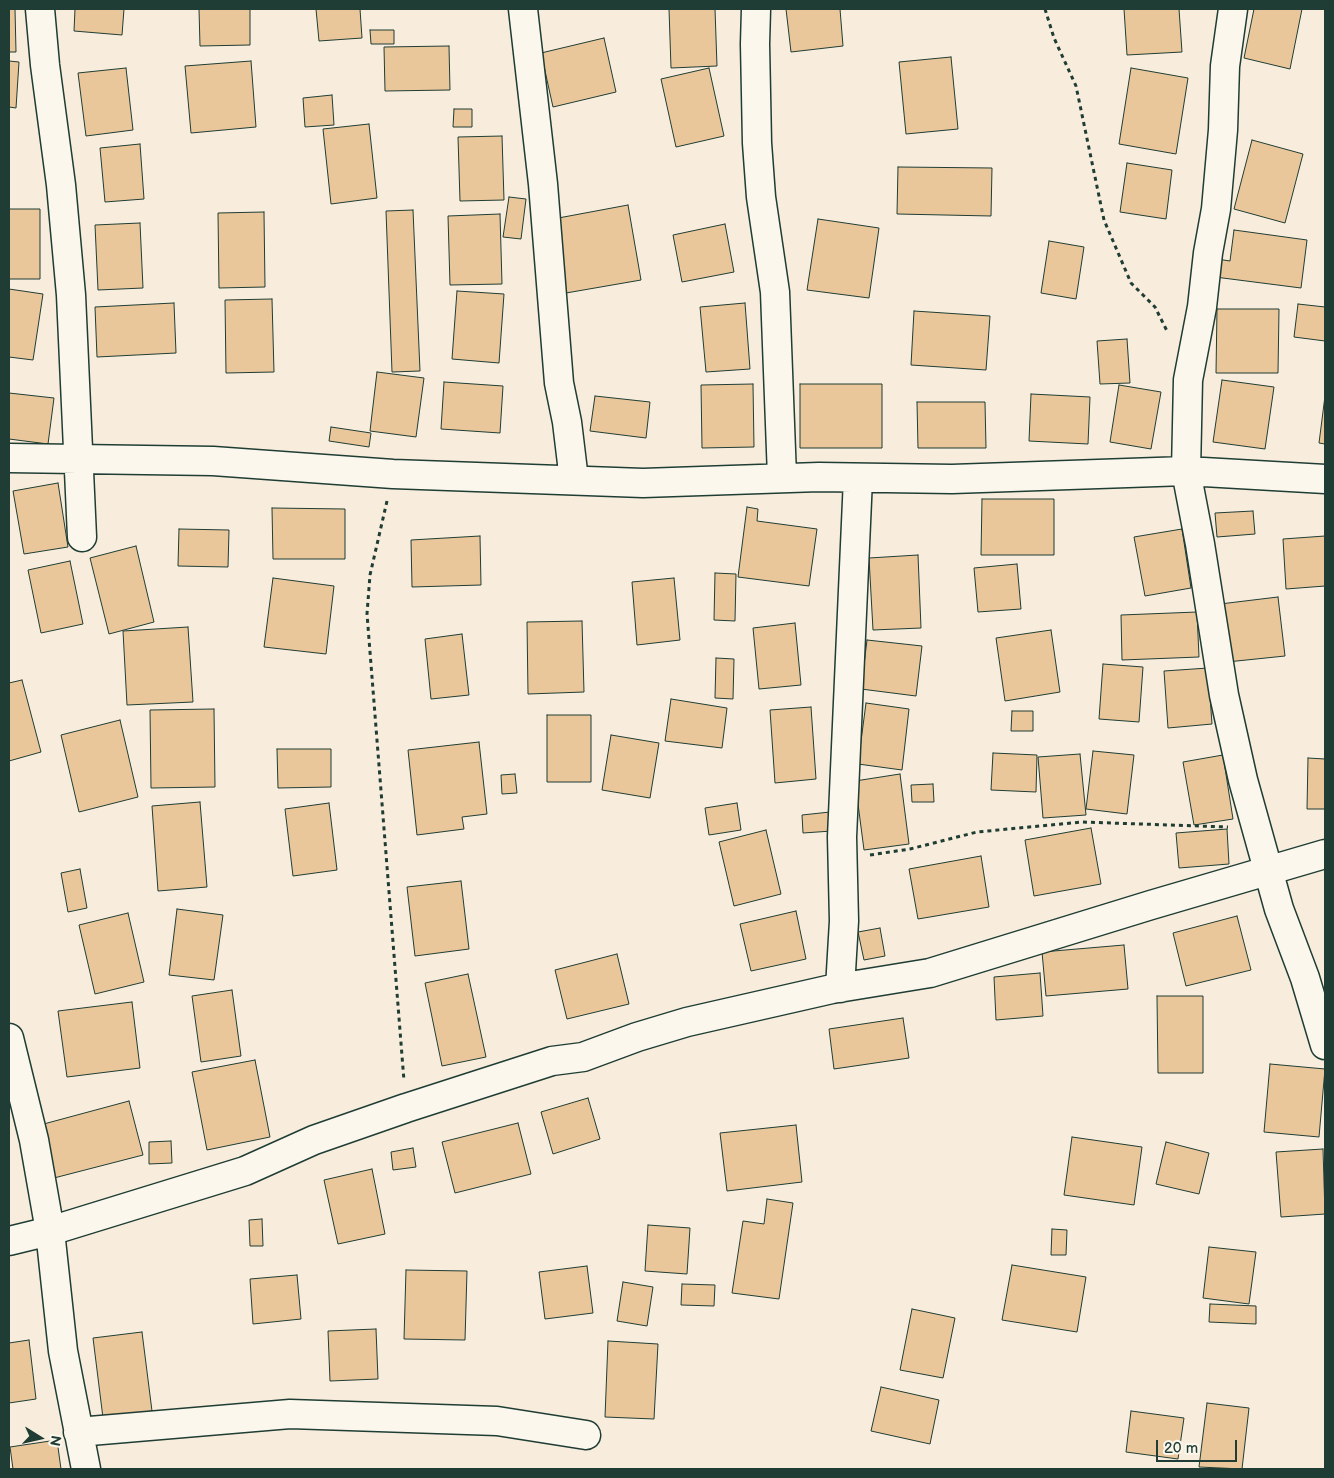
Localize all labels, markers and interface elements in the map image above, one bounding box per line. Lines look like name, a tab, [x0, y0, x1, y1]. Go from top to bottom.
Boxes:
north arrow	[15, 1413, 65, 1463]
scale bar	[1159, 1430, 1240, 1462]
text: N	[46, 1434, 65, 1447]
text: 20 m	[1164, 1439, 1198, 1458]

